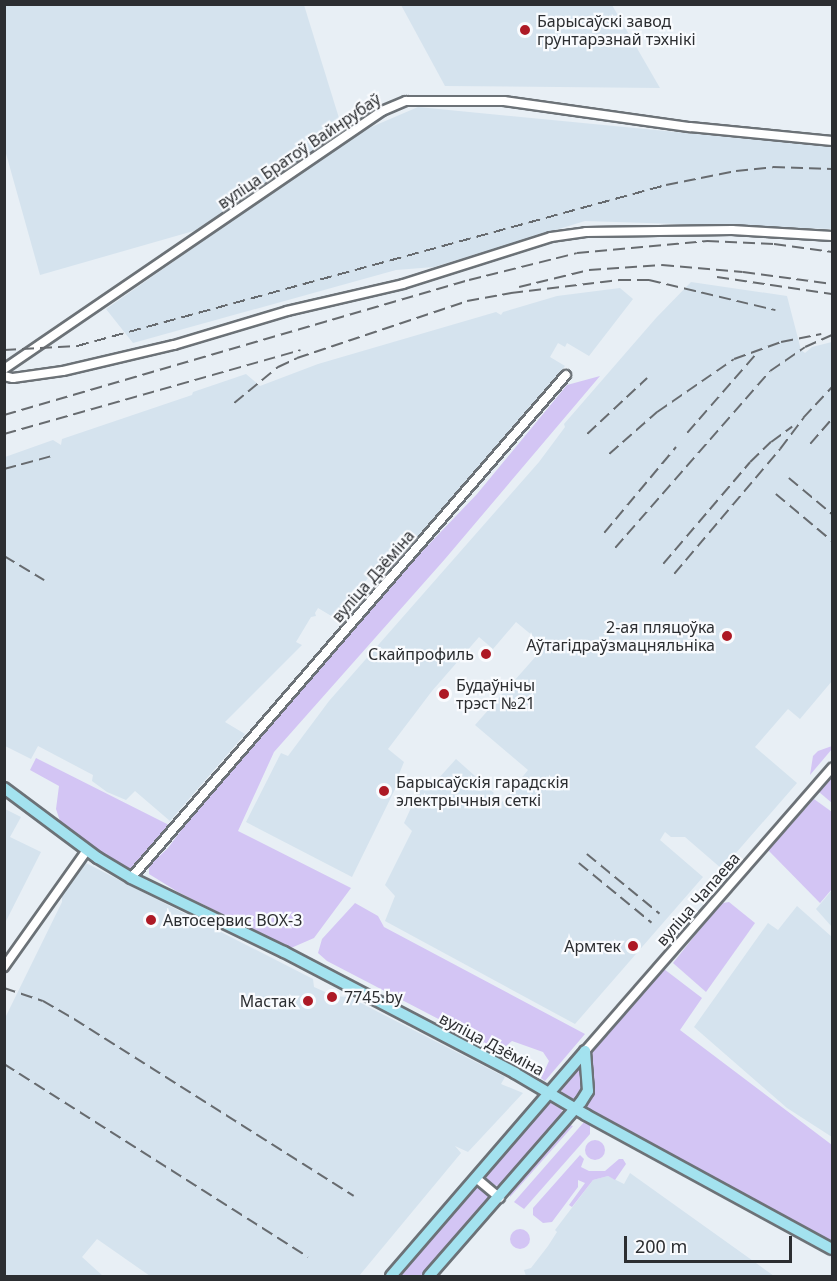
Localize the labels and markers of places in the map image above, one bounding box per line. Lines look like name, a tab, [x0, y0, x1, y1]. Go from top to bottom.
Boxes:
place label: Барысаўскі завод грунтарэзнай тэхнікі	[537, 11, 696, 49]
marker: Барысаўскі завод грунтарэзнай тэхнікі	[518, 23, 532, 37]
place label: 2-ая пляцоўка Аўтагідраўзмацняльніка	[526, 617, 715, 655]
marker: 2-ая пляцоўка Аўтагідраўзмацняльніка	[720, 629, 734, 643]
place label: Скайпрофиль	[368, 644, 474, 664]
marker: Скайпрофиль	[479, 647, 493, 661]
place label: Будаўнічы трэст №21	[456, 675, 535, 713]
marker: Будаўнічы трэст №21	[437, 687, 451, 701]
place label: Барысаўскія гарадскія электрычныя сеткі	[396, 772, 569, 810]
marker: Барысаўскія гарадскія электрычныя сеткі	[377, 784, 391, 798]
place label: Автосервис BOX-3	[163, 910, 302, 930]
marker: Автосервис BOX-3	[144, 913, 158, 927]
place label: Армтек	[564, 936, 621, 956]
marker: Армтек	[626, 939, 640, 953]
place label: 7745.by	[344, 987, 403, 1007]
marker: 7745.by	[325, 990, 339, 1004]
place label: Мастак	[240, 991, 296, 1011]
marker: Мастак	[301, 994, 315, 1008]

